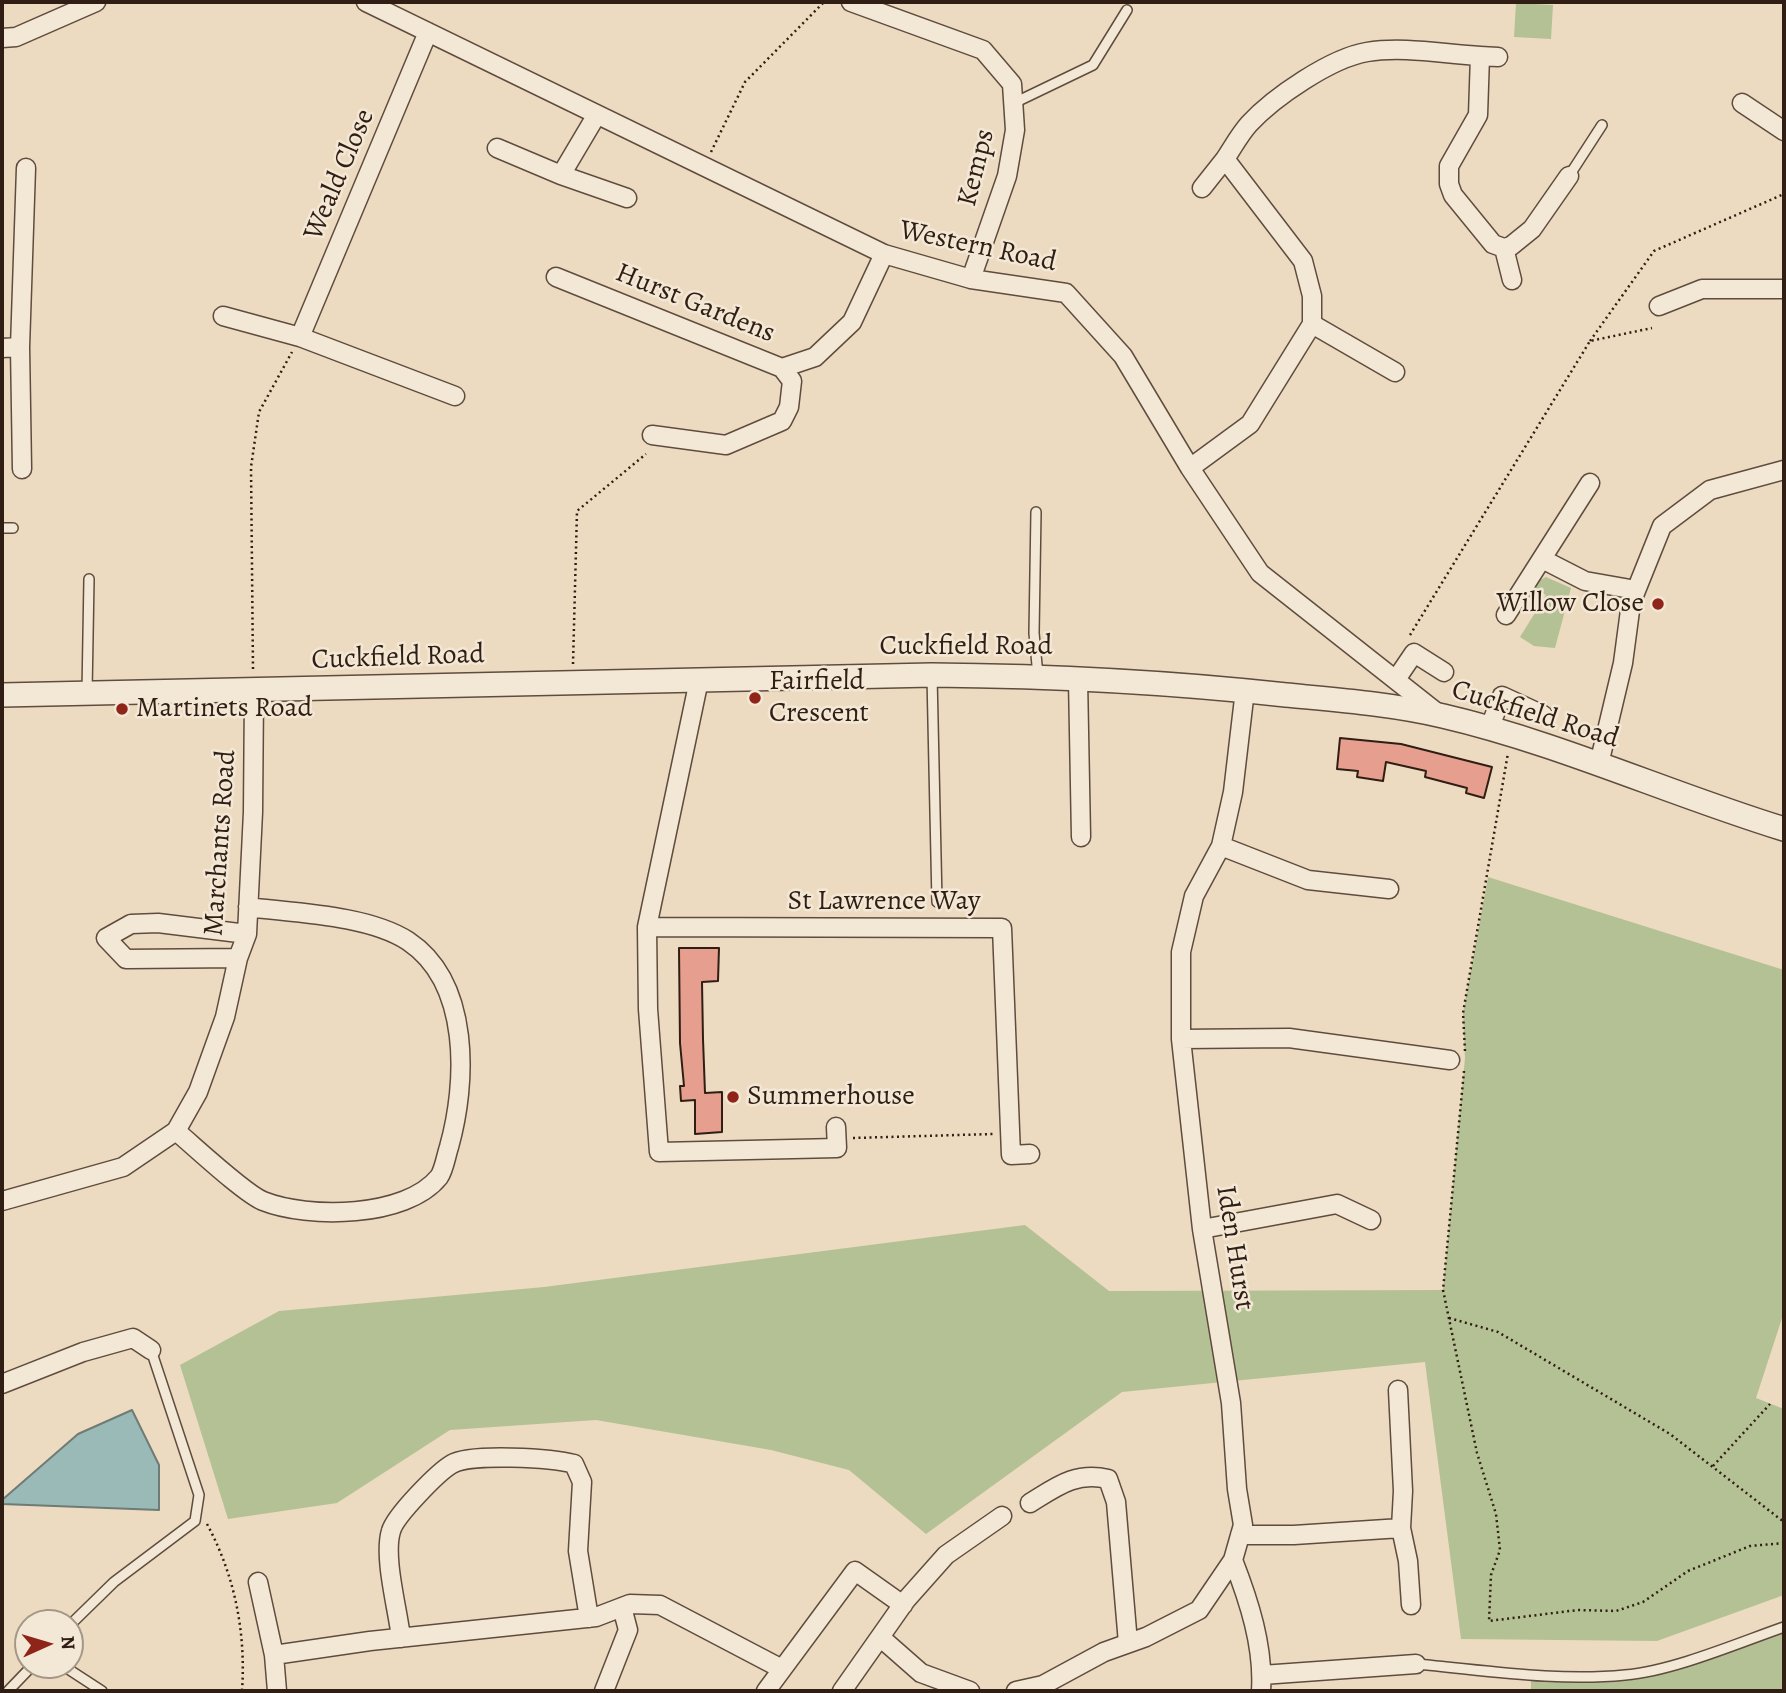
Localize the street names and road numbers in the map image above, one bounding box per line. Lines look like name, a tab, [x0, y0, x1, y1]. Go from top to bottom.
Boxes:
street label: Weald Close	[297, 104, 383, 246]
street label: Kemps	[951, 126, 1003, 210]
street label: Western Road	[897, 214, 1059, 280]
street label: Hurst Gardens	[610, 257, 780, 351]
street label: Cuckfield Road	[879, 630, 1053, 664]
street label: Cuckfield Road	[311, 638, 485, 678]
street label: Cuckfield Road	[1447, 674, 1623, 756]
street label: Marchants Road	[198, 749, 244, 937]
street label: St Lawrence Way	[788, 885, 980, 919]
street label: Iden Hurst	[1208, 1183, 1260, 1313]

